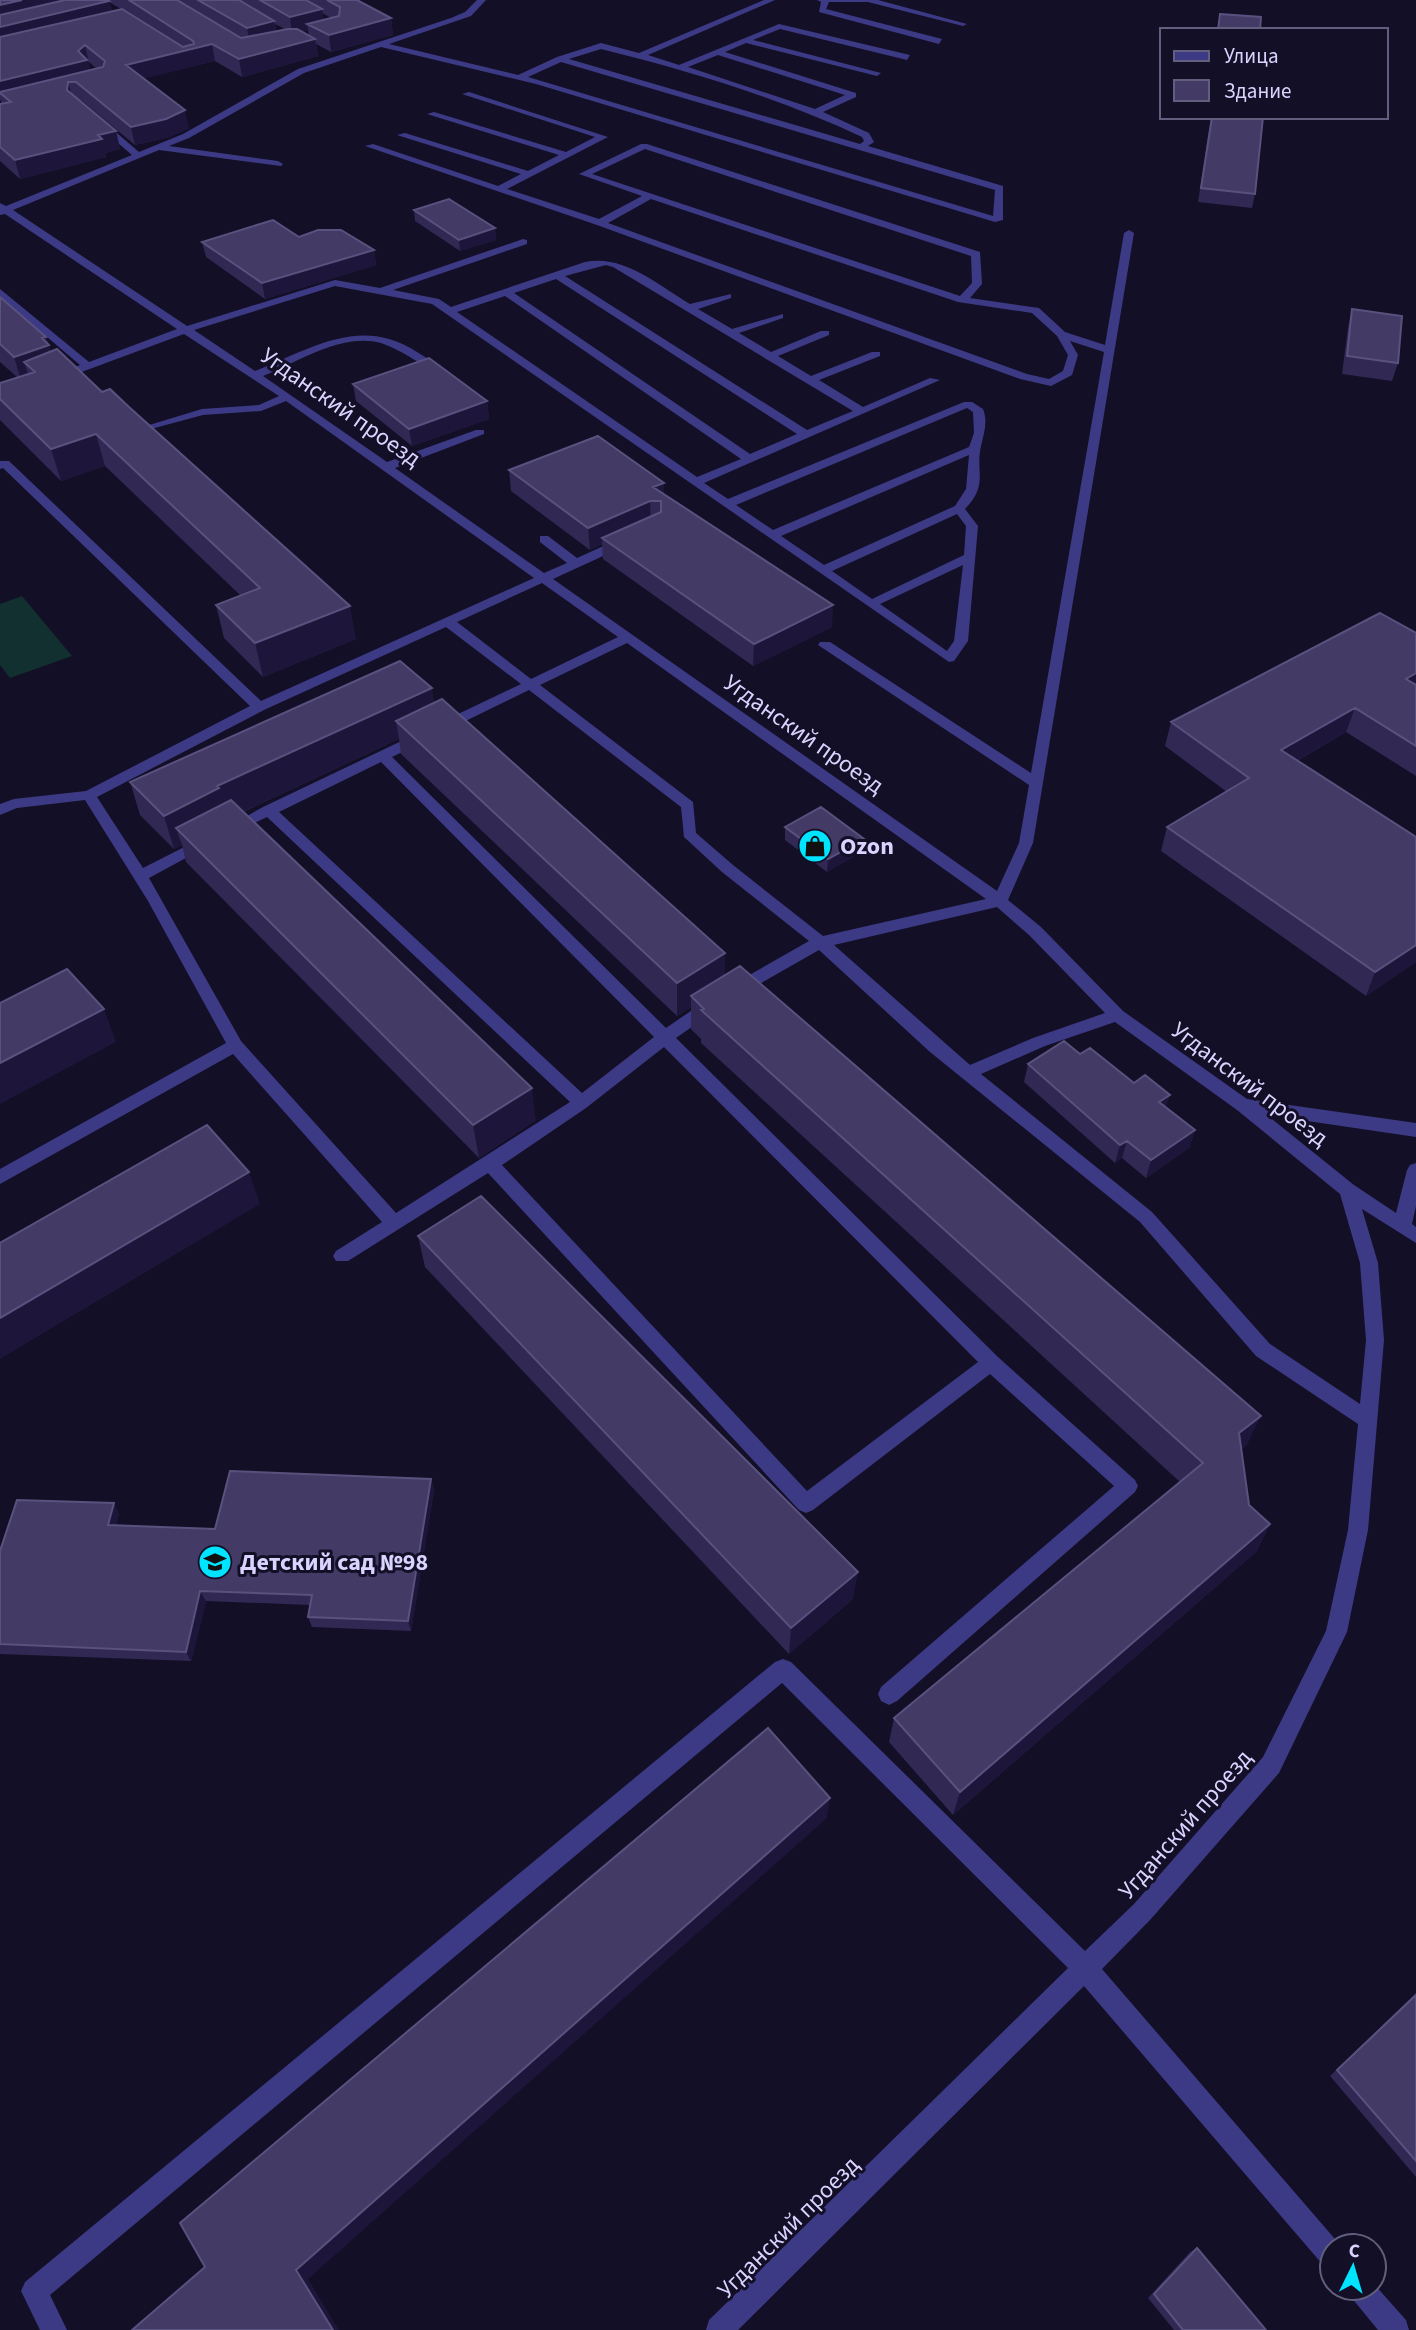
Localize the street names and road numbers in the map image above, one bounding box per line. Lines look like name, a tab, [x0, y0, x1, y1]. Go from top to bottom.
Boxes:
street label: Угданский проезд	[253, 339, 428, 476]
street label: Угданский проезд	[716, 666, 891, 803]
street label: Угданский проезд	[1164, 1014, 1336, 1155]
street label: Угданский проезд	[1110, 1741, 1261, 1907]
street label: Угданский проезд	[709, 2148, 868, 2306]

